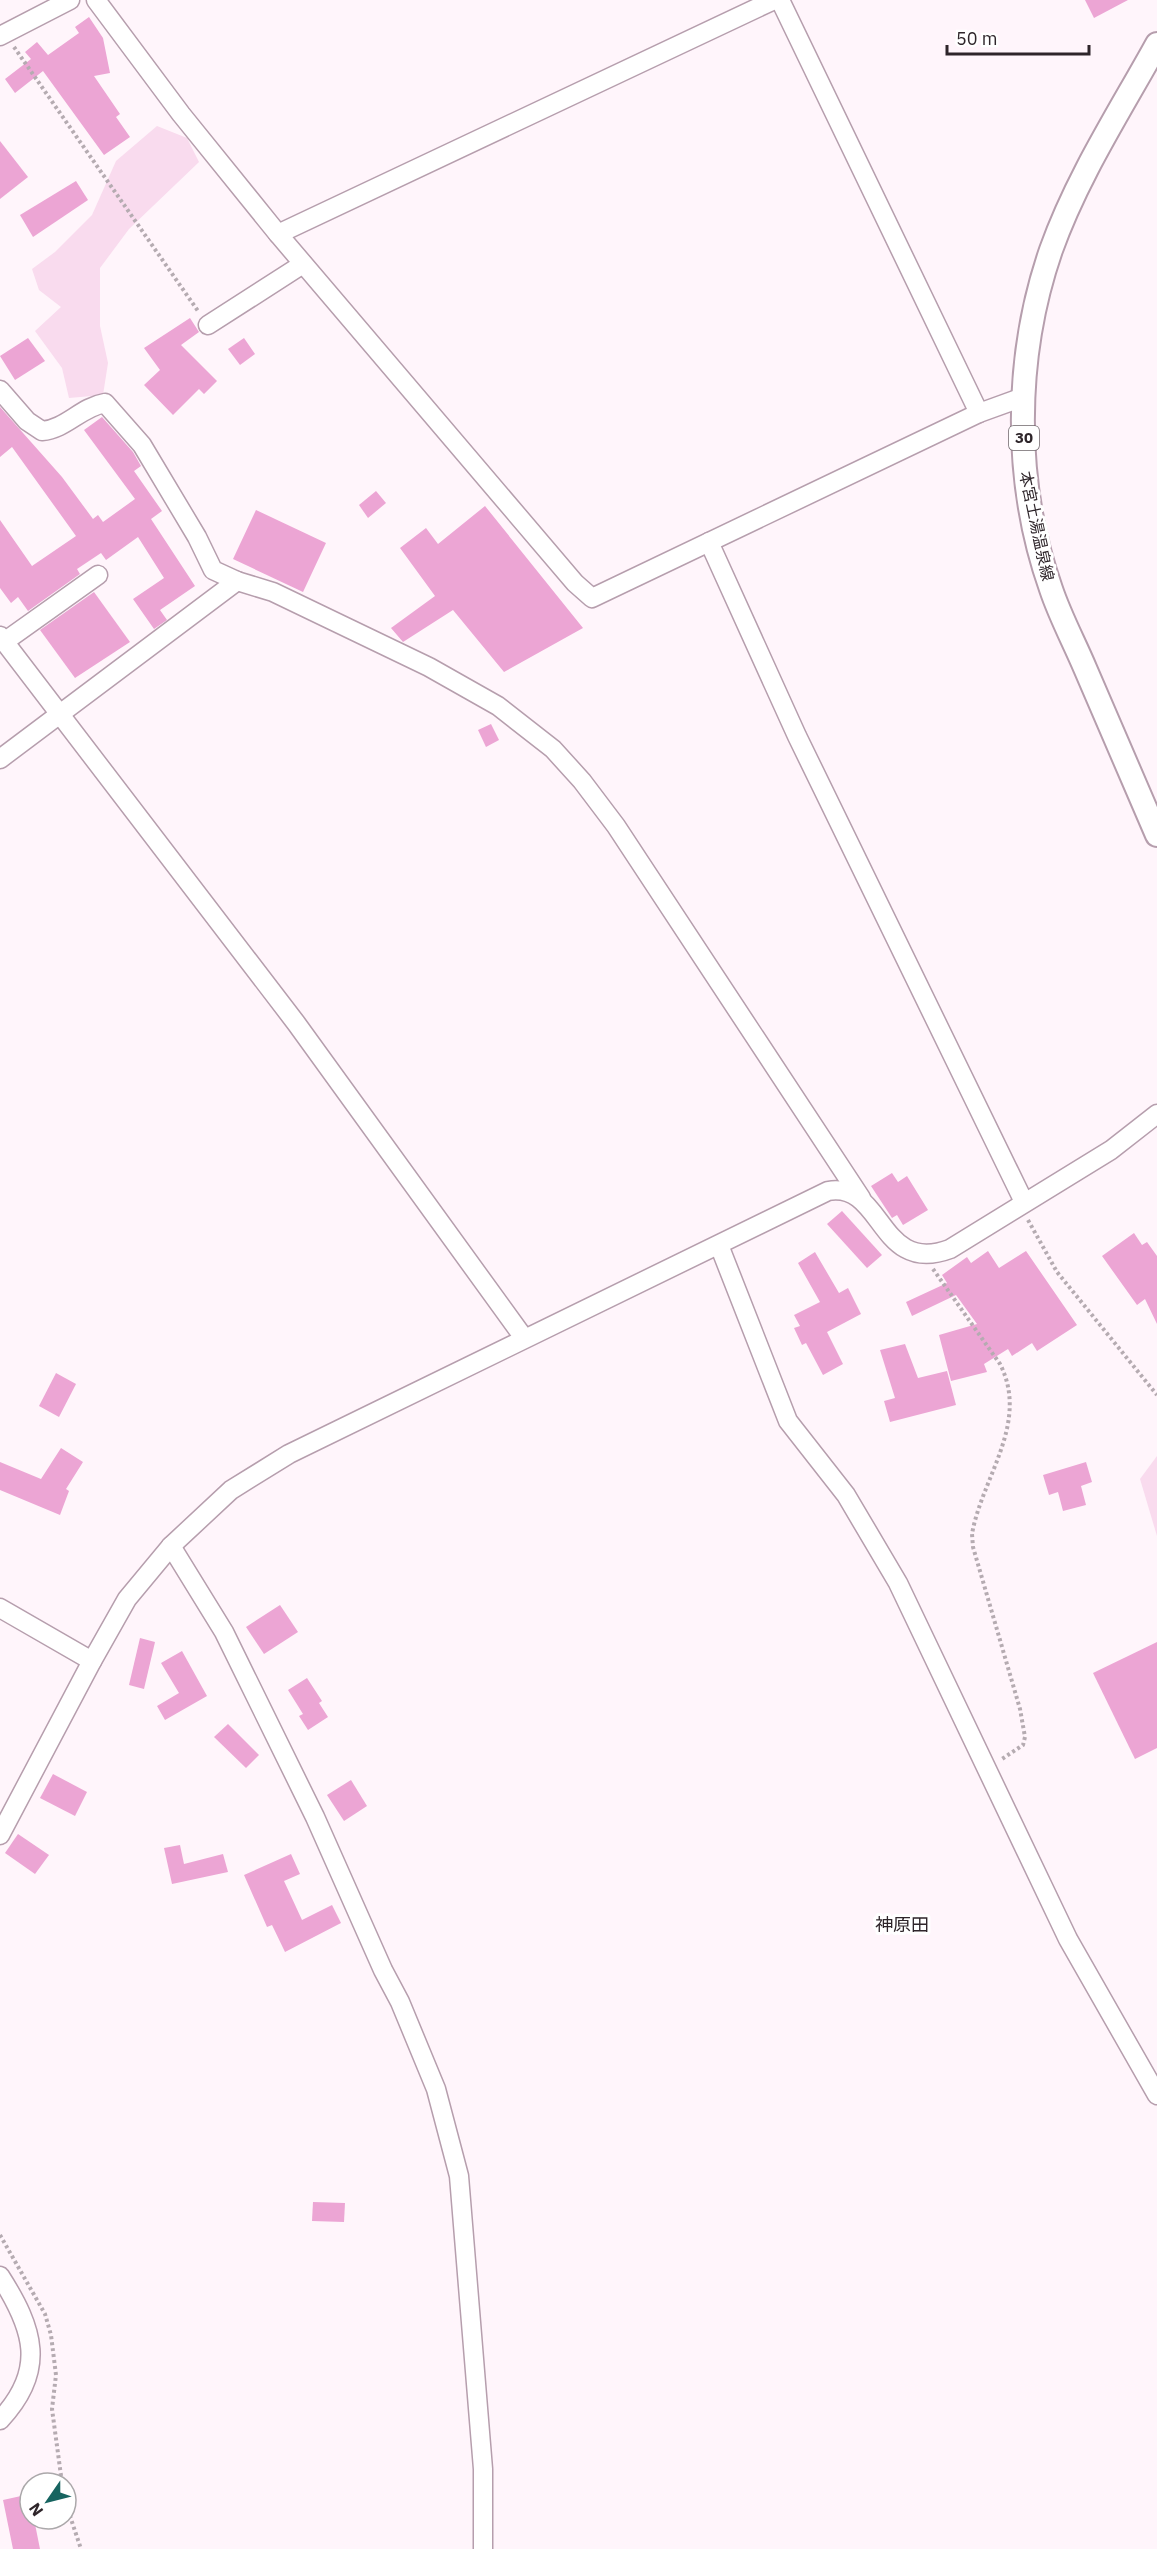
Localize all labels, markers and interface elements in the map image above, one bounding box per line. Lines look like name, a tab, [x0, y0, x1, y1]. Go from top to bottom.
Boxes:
scale bar	[947, 18, 1090, 56]
text: 50 m	[956, 27, 998, 50]
road number: 30	[1009, 426, 1039, 450]
street label: 本宮土湯温泉線	[1016, 469, 1058, 583]
district label: 神原田	[875, 1913, 929, 1936]
north arrow	[18, 2471, 78, 2531]
text: N	[24, 2499, 47, 2520]

